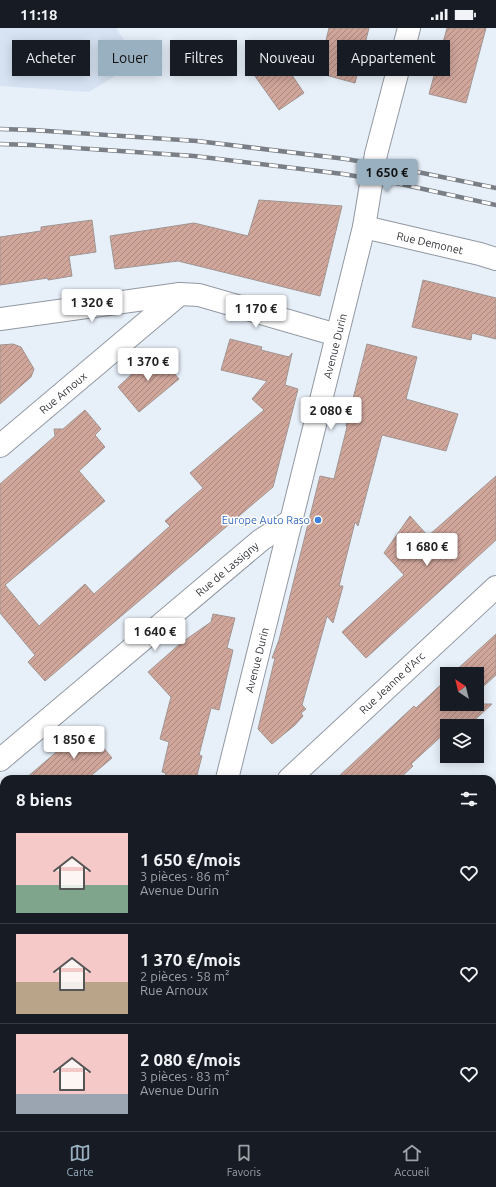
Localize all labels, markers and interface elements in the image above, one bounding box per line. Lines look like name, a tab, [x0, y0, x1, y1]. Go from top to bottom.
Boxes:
text: 11:18	[20, 6, 58, 23]
chip: Acheter	[12, 40, 90, 76]
chip: Louer	[98, 40, 162, 76]
chip: Filtres	[170, 40, 237, 76]
chip: Nouveau	[245, 40, 329, 76]
chip: Appartement	[337, 40, 450, 76]
pin: 1 650 €	[350, 159, 424, 193]
text: 1 650 €	[366, 165, 408, 179]
street label: Rue Demonet	[395, 229, 465, 257]
pin: 1 320 €	[55, 289, 129, 323]
text: 1 320 €	[71, 295, 113, 309]
pin: 1 170 €	[219, 295, 293, 329]
text: 1 170 €	[235, 301, 277, 315]
street label: Avenue Durin	[321, 312, 349, 380]
pin: 1 370 €	[111, 348, 185, 382]
text: 1 370 €	[127, 354, 169, 368]
street label: Rue Arnoux	[37, 370, 89, 416]
pin: 2 080 €	[294, 397, 368, 431]
text: 2 080 €	[310, 403, 352, 417]
place label: Europe Auto Raso	[222, 514, 310, 526]
marker: Europe Auto Raso	[313, 515, 323, 525]
pin: 1 680 €	[390, 533, 464, 567]
street label: Rue de Lassigny	[193, 539, 261, 599]
text: 1 680 €	[406, 539, 448, 553]
pin: 1 640 €	[118, 618, 192, 652]
text: 1 640 €	[134, 624, 176, 638]
street label: Avenue Durin	[243, 626, 271, 694]
street label: Rue Jeanne d'Arc	[357, 650, 427, 716]
north arrow	[440, 667, 484, 711]
map controls	[440, 667, 484, 763]
button: layers	[440, 719, 484, 763]
pin: 1 850 €	[37, 726, 111, 760]
text: 1 850 €	[53, 732, 95, 746]
icon: filters	[458, 788, 480, 810]
text: 8 biens	[16, 790, 72, 809]
icon: home	[48, 849, 96, 897]
text: 1 650 €/mois	[140, 850, 241, 869]
icon: heart	[458, 862, 480, 884]
text: 3 pièces · 86 m²	[140, 869, 230, 883]
text: Avenue Durin	[140, 883, 219, 897]
icon: home	[48, 950, 96, 998]
text: 1 370 €/mois	[140, 950, 241, 969]
icon: heart	[458, 963, 480, 985]
text: 2 pièces · 58 m²	[140, 969, 230, 983]
text: Rue Arnoux	[140, 983, 208, 997]
icon: home	[48, 1050, 96, 1098]
text: 2 080 €/mois	[140, 1050, 241, 1069]
icon: heart	[458, 1063, 480, 1085]
text: 3 pièces · 83 m²	[140, 1069, 230, 1083]
text: Avenue Durin	[140, 1083, 219, 1097]
tab: Carte	[67, 1142, 94, 1178]
tab: Favoris	[227, 1142, 261, 1178]
tab: Accueil	[394, 1142, 429, 1178]

